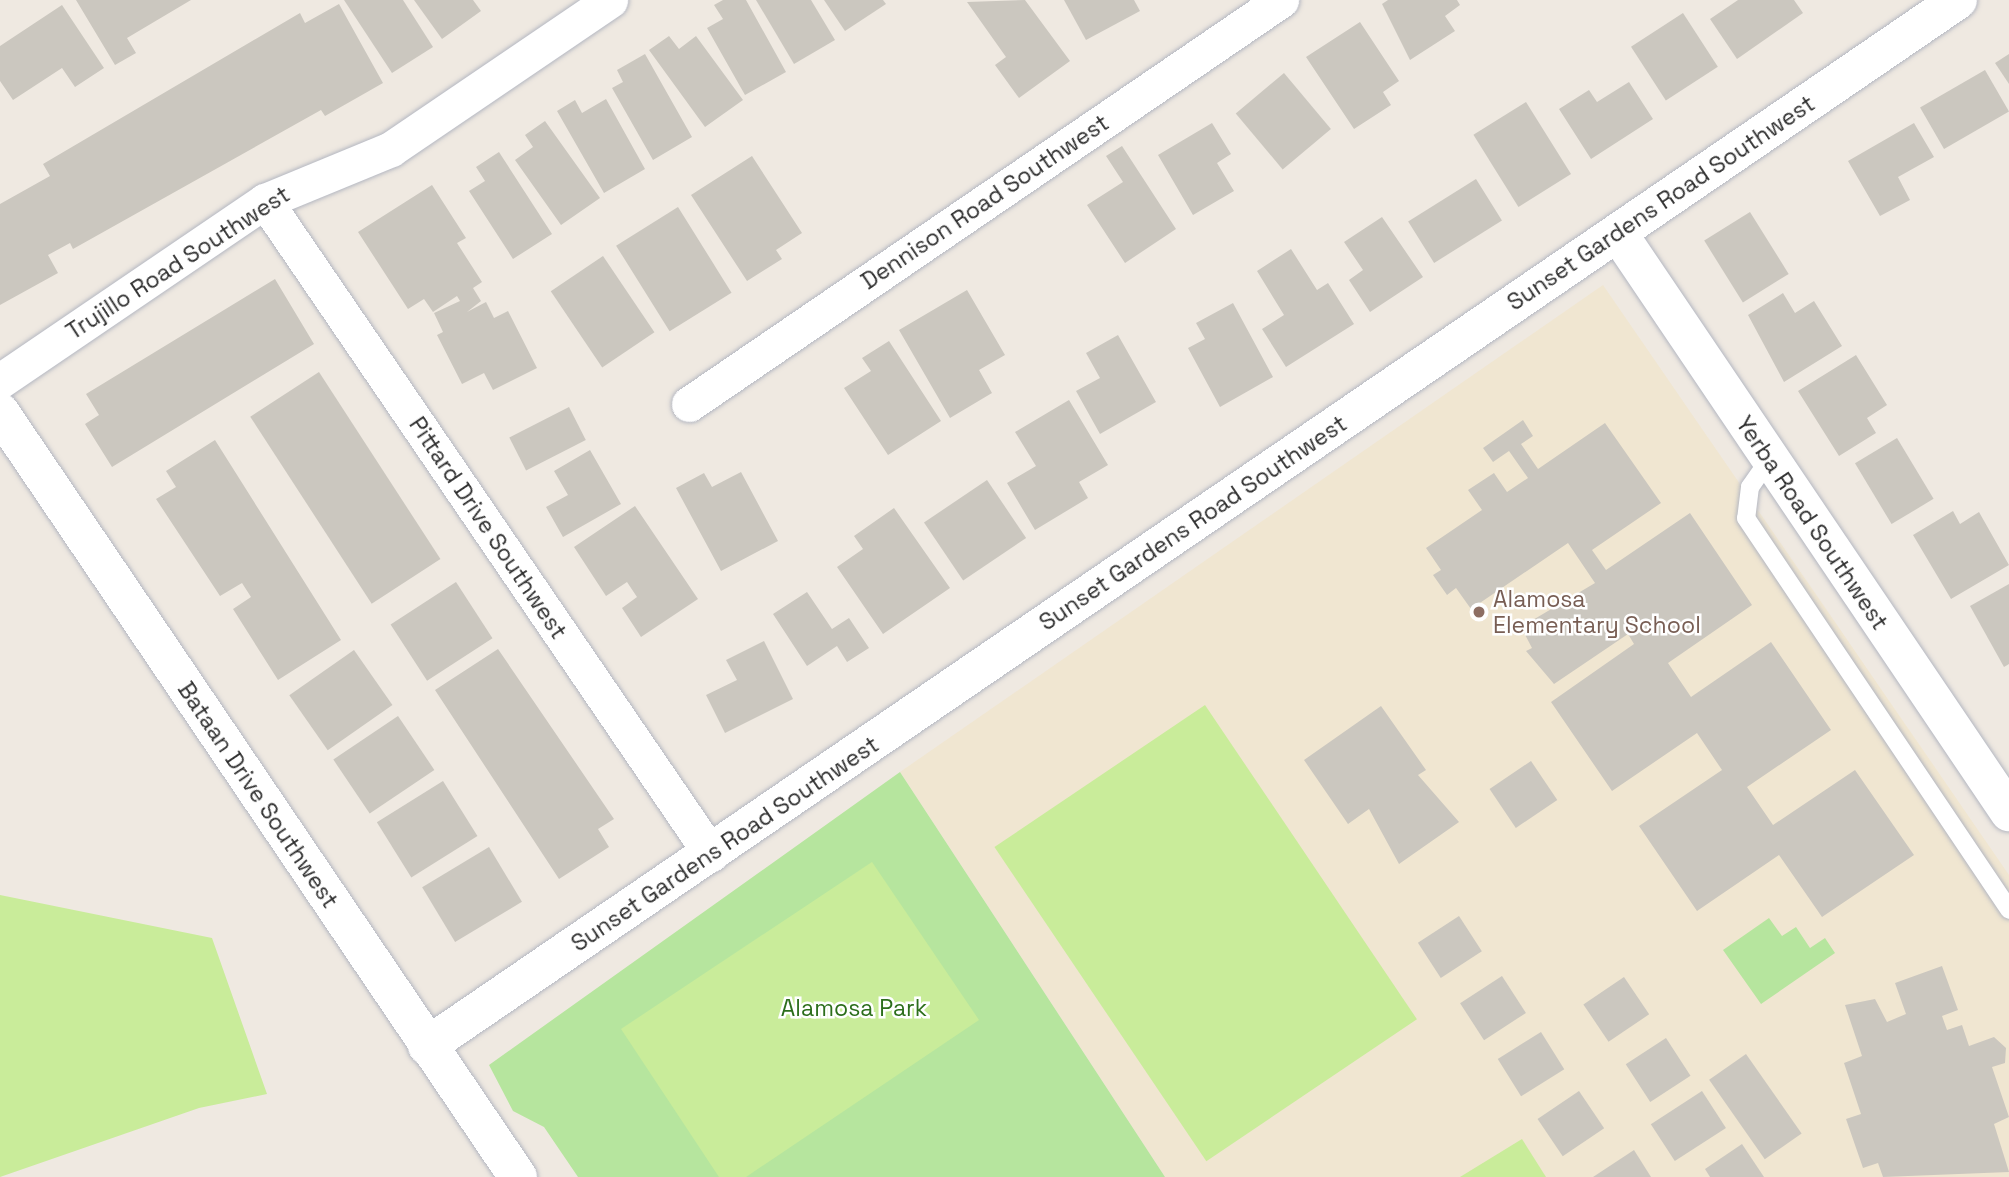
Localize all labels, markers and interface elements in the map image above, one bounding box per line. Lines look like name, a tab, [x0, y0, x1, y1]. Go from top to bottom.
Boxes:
street label: Sunset Gardens Road Southwest	[1502, 90, 1820, 316]
street label: Dennison Road Southwest	[856, 109, 1114, 295]
street label: Trujillo Road Southwest	[61, 180, 295, 346]
street label: Sunset Gardens Road Southwest	[1034, 410, 1352, 636]
street label: Yerba Road Southwest	[1730, 411, 1894, 635]
street label: Pittard Drive Southwest	[403, 412, 573, 644]
place label: Alamosa Elementary School	[1493, 585, 1701, 639]
marker: Alamosa Elementary School	[1471, 604, 1487, 620]
street label: Bataan Drive Southwest	[172, 677, 344, 913]
street label: Sunset Gardens Road Southwest	[566, 731, 884, 957]
park label: Alamosa Park	[781, 994, 927, 1022]

